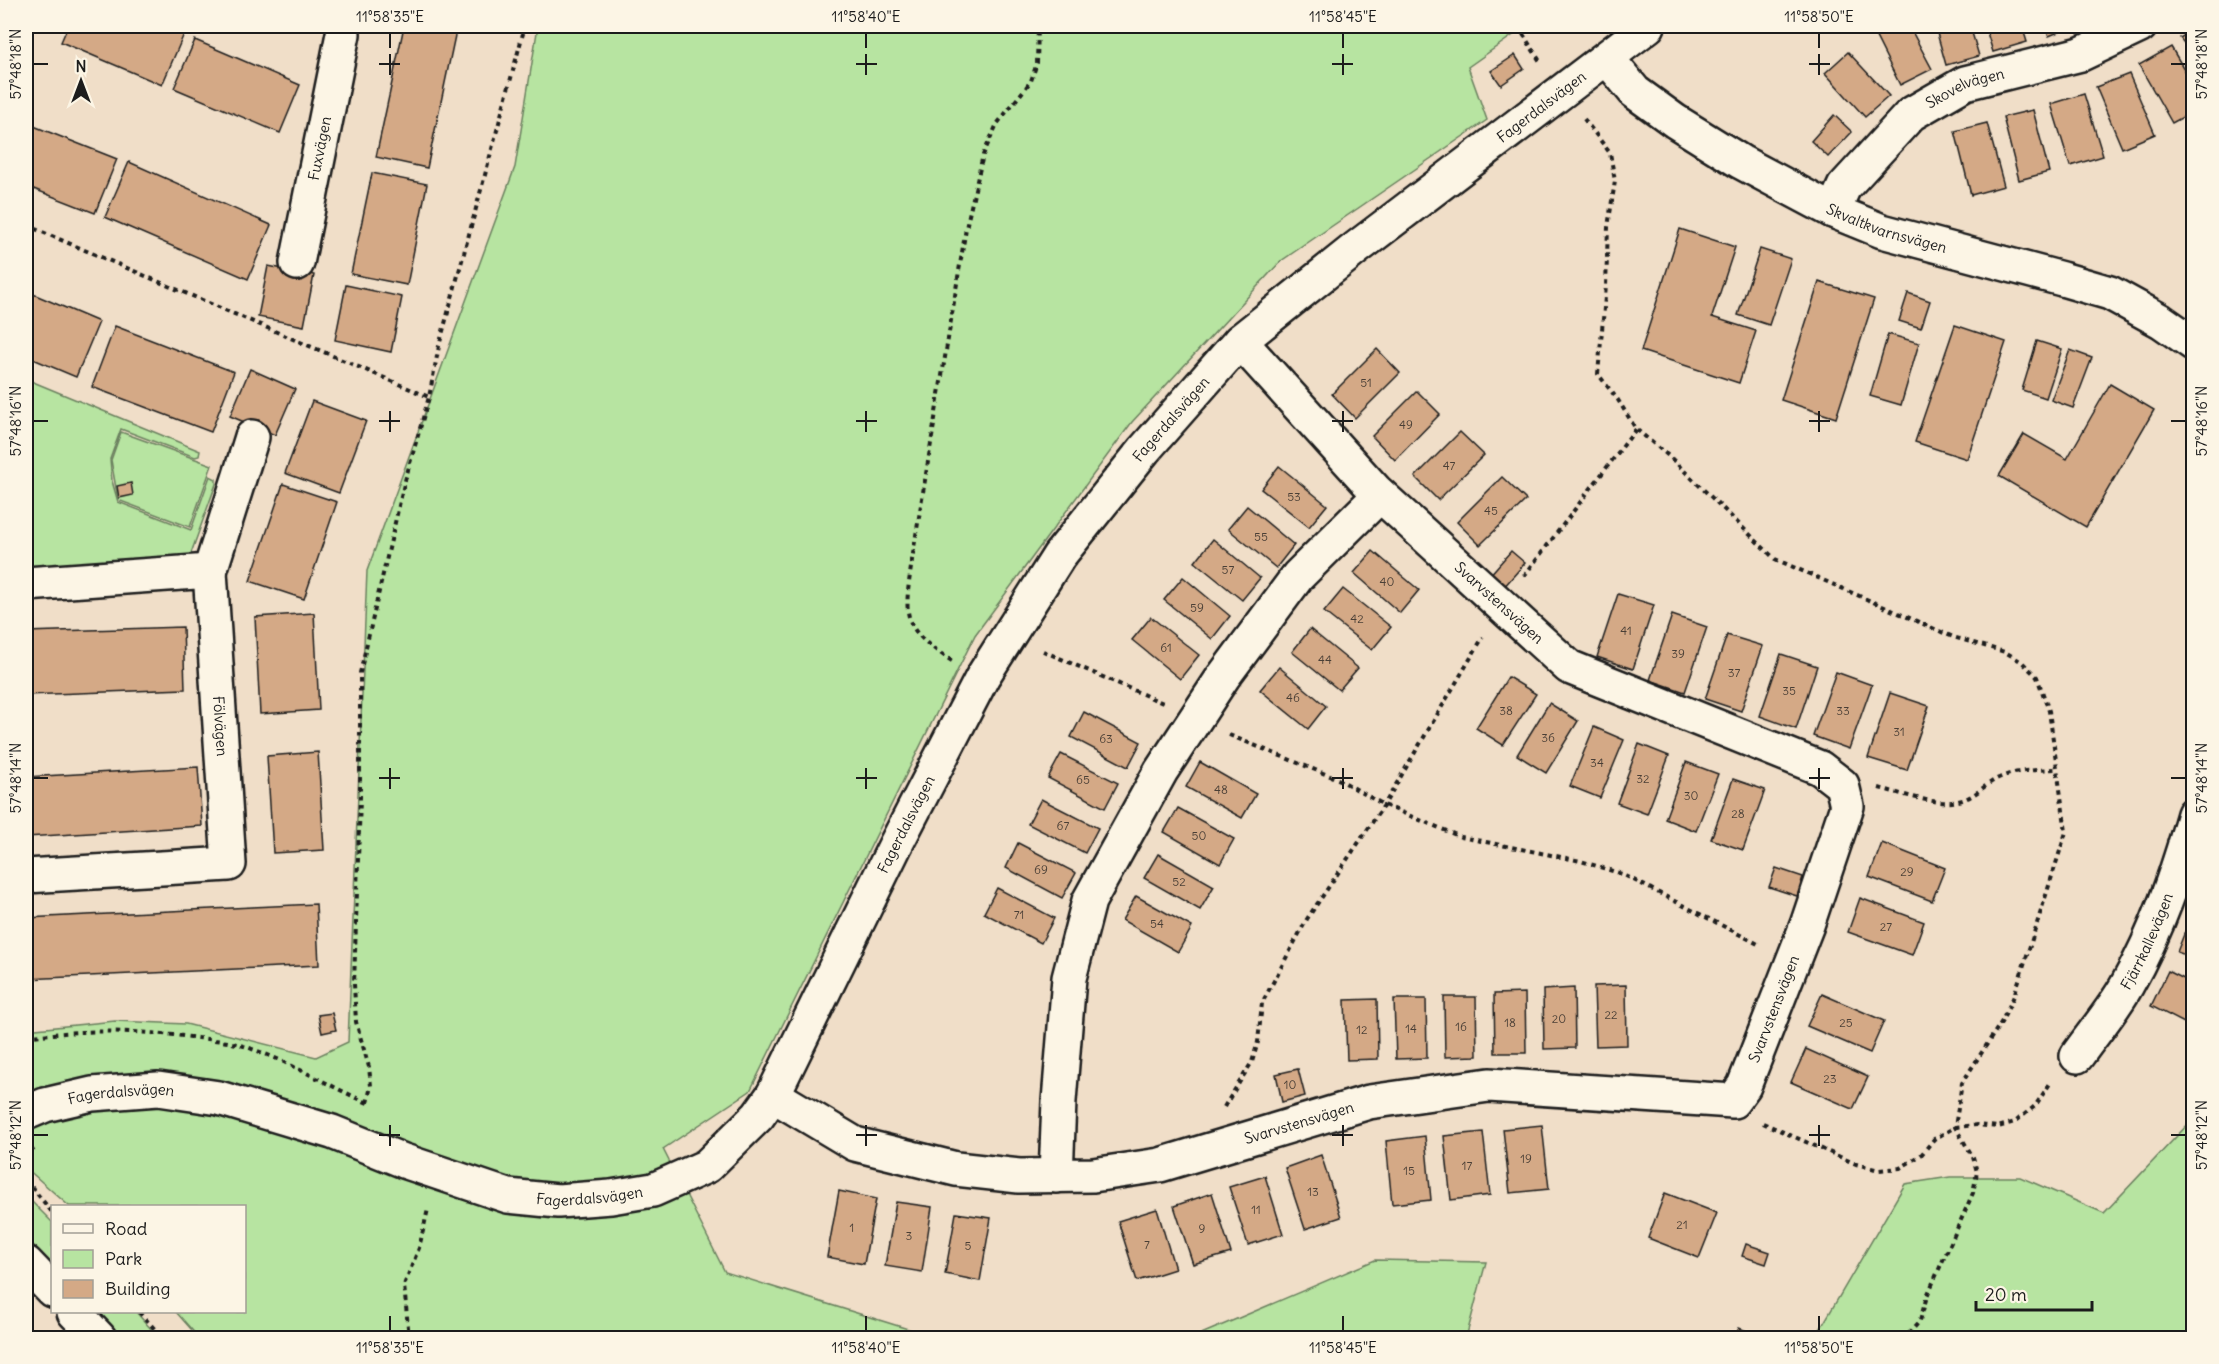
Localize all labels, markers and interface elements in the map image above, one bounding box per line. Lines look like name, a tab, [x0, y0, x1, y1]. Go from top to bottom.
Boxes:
text: 11°58'35"E	[356, 7, 424, 26]
text: 11°58'40"E	[831, 7, 901, 26]
text: 11°58'45"E	[1309, 7, 1377, 26]
text: 11°58'50"E	[1784, 7, 1854, 26]
text: 57°48'18"N	[6, 29, 25, 99]
text: 57°48'18"N	[2192, 29, 2211, 99]
north arrow	[51, 51, 111, 111]
text: N	[75, 56, 87, 76]
street label: Skovelvägen	[1922, 63, 2007, 113]
street label: Fagerdalsvägen	[1493, 66, 1590, 147]
street label: Fuxvägen	[304, 114, 335, 182]
street label: Skvaltkvarnsvägen	[1823, 199, 1949, 257]
street label: Fagerdalsvägen	[1128, 372, 1213, 465]
house number: 51	[1360, 375, 1372, 390]
text: 57°48'16"N	[6, 386, 25, 456]
text: 57°48'16"N	[2192, 386, 2211, 456]
house number: 49	[1399, 417, 1413, 432]
house number: 47	[1443, 458, 1455, 473]
house number: 53	[1287, 489, 1301, 504]
house number: 45	[1484, 503, 1498, 518]
house number: 55	[1254, 529, 1268, 544]
street label: Svarvstensvägen	[1451, 558, 1548, 648]
house number: 57	[1222, 562, 1235, 577]
house number: 40	[1380, 574, 1395, 589]
house number: 59	[1190, 600, 1204, 615]
house number: 42	[1350, 611, 1364, 626]
house number: 41	[1620, 623, 1632, 638]
house number: 61	[1160, 640, 1172, 655]
house number: 39	[1671, 646, 1685, 661]
house number: 44	[1318, 652, 1332, 667]
house number: 37	[1728, 665, 1740, 680]
house number: 35	[1782, 683, 1796, 698]
house number: 46	[1286, 690, 1300, 705]
street label: Fölvägen	[209, 695, 232, 757]
house number: 38	[1499, 703, 1513, 718]
house number: 33	[1836, 703, 1850, 718]
house number: 31	[1893, 724, 1905, 739]
house number: 36	[1541, 730, 1555, 745]
house number: 63	[1099, 731, 1113, 746]
text: 57°48'14"N	[6, 743, 25, 813]
text: 57°48'14"N	[2192, 743, 2211, 813]
house number: 34	[1590, 755, 1604, 770]
house number: 32	[1636, 771, 1650, 786]
street label: Fagerdalsvägen	[873, 772, 939, 876]
house number: 65	[1076, 772, 1090, 787]
house number: 48	[1214, 782, 1228, 797]
house number: 30	[1684, 788, 1698, 803]
house number: 28	[1731, 806, 1745, 821]
house number: 67	[1057, 818, 1070, 833]
house number: 50	[1192, 828, 1207, 843]
house number: 69	[1034, 862, 1048, 877]
house number: 29	[1900, 864, 1914, 879]
house number: 52	[1172, 874, 1186, 889]
street label: Fjärrkallevägen	[2116, 890, 2177, 993]
house number: 71	[1014, 907, 1024, 922]
house number: 54	[1150, 916, 1164, 931]
house number: 27	[1880, 919, 1892, 934]
street label: Svarvstensvägen	[1744, 952, 1803, 1065]
house number: 22	[1604, 1007, 1618, 1022]
house number: 20	[1552, 1011, 1566, 1026]
house number: 18	[1504, 1015, 1516, 1030]
house number: 25	[1839, 1015, 1853, 1030]
house number: 16	[1455, 1019, 1467, 1034]
house number: 14	[1405, 1021, 1417, 1036]
house number: 12	[1356, 1022, 1368, 1037]
house number: 23	[1823, 1071, 1837, 1086]
house number: 10	[1284, 1077, 1296, 1092]
street label: Fagerdalsvägen	[66, 1079, 176, 1108]
street label: Svarvstensvägen	[1242, 1097, 1356, 1148]
text: 57°48'12"N	[6, 1100, 25, 1170]
text: 57°48'12"N	[2192, 1100, 2211, 1170]
house number: 19	[1520, 1151, 1532, 1166]
house number: 17	[1462, 1158, 1472, 1173]
house number: 15	[1403, 1163, 1415, 1178]
street label: Fagerdalsvägen	[535, 1182, 644, 1210]
house number: 13	[1307, 1184, 1319, 1199]
house number: 11	[1251, 1202, 1261, 1217]
legend	[51, 1205, 246, 1313]
text: Road	[105, 1217, 148, 1240]
house number: 21	[1676, 1217, 1688, 1232]
house number: 1	[850, 1220, 854, 1235]
house number: 9	[1199, 1221, 1206, 1236]
house number: 3	[906, 1228, 913, 1243]
house number: 7	[1144, 1237, 1150, 1252]
house number: 5	[965, 1238, 972, 1253]
text: Park	[105, 1247, 142, 1270]
scale bar	[1976, 1274, 2092, 1312]
text: Building	[105, 1277, 170, 1300]
text: 20 m	[1985, 1283, 2027, 1306]
text: 11°58'35"E	[356, 1338, 424, 1357]
text: 11°58'40"E	[831, 1338, 901, 1357]
text: 11°58'45"E	[1309, 1338, 1377, 1357]
text: 11°58'50"E	[1784, 1338, 1854, 1357]

